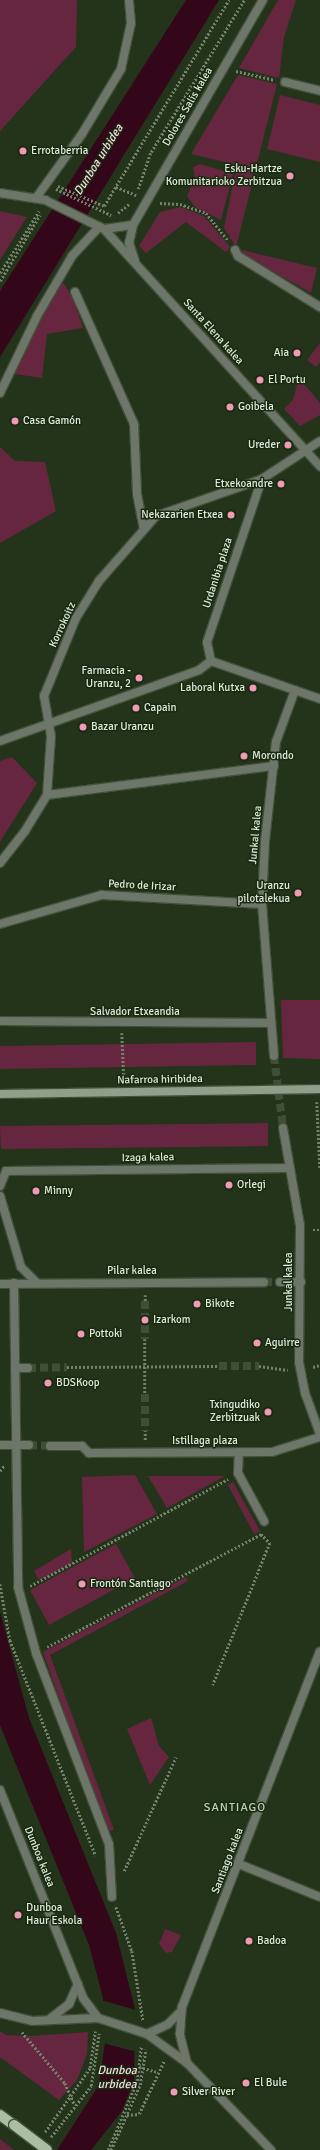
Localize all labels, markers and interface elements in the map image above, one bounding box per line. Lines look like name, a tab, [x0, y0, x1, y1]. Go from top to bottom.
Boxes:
street label: Dolores Salis kalea	[160, 65, 216, 149]
water label: Dunboa urbidea	[71, 122, 127, 198]
place label: Errotaberria	[31, 144, 88, 158]
marker: Errotaberria	[18, 146, 28, 156]
place label: Esku-Hartze Komunitarioko Zerbitzua	[166, 163, 282, 189]
marker: Esku-Hartze Komunitarioko Zerbitzua	[285, 171, 295, 181]
street label: Santa Elena kalea	[180, 296, 246, 368]
place label: Aia	[274, 346, 289, 360]
marker: Aia	[292, 348, 302, 358]
place label: El Portu	[268, 373, 306, 387]
marker: El Portu	[255, 375, 265, 385]
place label: Goibela	[238, 400, 274, 414]
marker: Goibela	[225, 402, 235, 412]
place label: Casa Gamón	[23, 414, 81, 428]
marker: Casa Gamón	[10, 416, 20, 426]
place label: Ureder	[248, 438, 280, 452]
marker: Ureder	[283, 440, 293, 450]
place label: Etxekoandre	[215, 477, 273, 491]
marker: Etxekoandre	[276, 479, 286, 489]
place label: Nekazarien Etxea	[141, 508, 223, 522]
marker: Nekazarien Etxea	[226, 510, 236, 520]
street label: Urdanibia plaza	[200, 536, 236, 610]
street label: Korrokoitz	[47, 600, 79, 650]
place label: Farmacia - Uranzu, 2	[82, 665, 131, 691]
marker: Farmacia - Uranzu, 2	[134, 673, 144, 683]
place label: Laboral Kutxa	[180, 681, 245, 695]
marker: Laboral Kutxa	[248, 683, 258, 693]
place label: Capain	[144, 701, 177, 715]
marker: Capain	[131, 703, 141, 713]
place label: Bazar Uranzu	[91, 720, 154, 734]
marker: Bazar Uranzu	[78, 722, 88, 732]
place label: Morondo	[252, 749, 294, 763]
marker: Morondo	[239, 751, 249, 761]
street label: Junkal kalea	[247, 805, 265, 865]
street label: Pedro de Irizar	[108, 878, 176, 894]
place label: Uranzu pilotalekua	[237, 880, 290, 906]
marker: Uranzu pilotalekua	[293, 888, 303, 898]
street label: Salvador Etxeandia	[90, 1005, 180, 1019]
street label: Nafarroa hiribidea	[117, 1073, 203, 1087]
street label: Izaga kalea	[122, 1151, 174, 1165]
place label: Orlegi	[237, 1178, 266, 1192]
marker: Orlegi	[224, 1180, 234, 1190]
place label: Minny	[44, 1184, 73, 1198]
marker: Minny	[31, 1186, 41, 1196]
street label: Junkal kalea	[282, 1253, 296, 1311]
street label: Pilar kalea	[107, 1264, 157, 1278]
place label: Bikote	[205, 1297, 235, 1311]
marker: Bikote	[192, 1299, 202, 1309]
place label: Izarkom	[153, 1313, 191, 1327]
marker: Izarkom	[140, 1315, 150, 1325]
place label: Pottoki	[89, 1327, 122, 1341]
marker: Pottoki	[76, 1329, 86, 1339]
place label: Aguirre	[265, 1336, 300, 1350]
marker: Aguirre	[252, 1338, 262, 1348]
place label: BDSKoop	[56, 1376, 100, 1390]
marker: BDSKoop	[43, 1378, 53, 1388]
place label: Txingudiko Zerbitzuak	[210, 1399, 260, 1425]
marker: Txingudiko Zerbitzuak	[263, 1407, 273, 1417]
street label: Istillaga plaza	[172, 1434, 238, 1448]
place label: Frontón Santiago	[90, 1577, 171, 1591]
marker: Frontón Santiago	[77, 1579, 87, 1589]
district label: SANTIAGO	[204, 1801, 266, 1815]
street label: Dunboa kalea	[21, 1825, 57, 1889]
street label: Santiago kalea	[209, 1826, 247, 1896]
place label: Dunboa Haur Eskola	[26, 1902, 82, 1928]
marker: Dunboa Haur Eskola	[13, 1910, 23, 1920]
place label: Badoa	[257, 1934, 286, 1948]
marker: Badoa	[244, 1936, 254, 1946]
water label: Dunboa urbidea	[97, 2064, 137, 2092]
place label: El Bule	[254, 2076, 287, 2090]
marker: El Bule	[241, 2078, 251, 2088]
place label: Silver River	[182, 2085, 235, 2099]
marker: Silver River	[169, 2087, 179, 2097]

